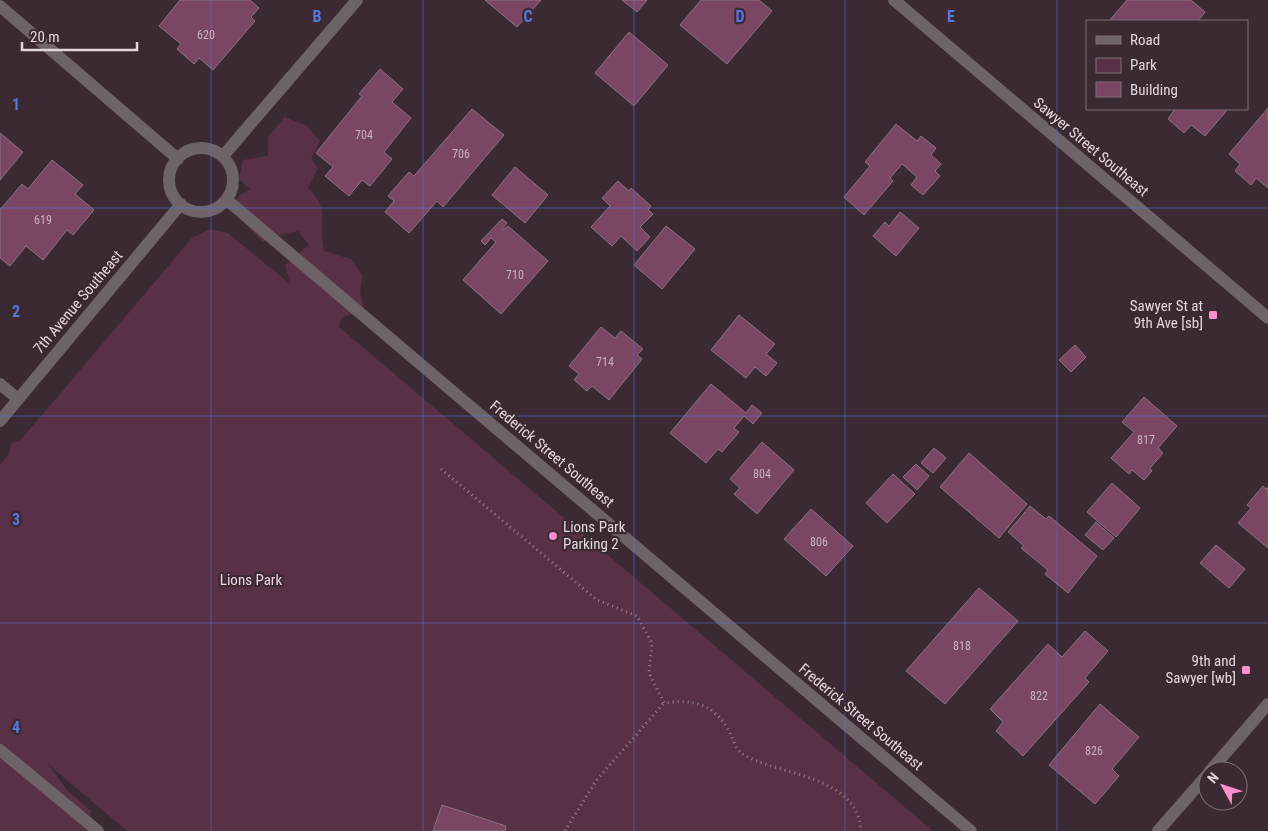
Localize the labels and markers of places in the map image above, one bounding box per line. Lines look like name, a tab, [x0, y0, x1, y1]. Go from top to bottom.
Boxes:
place label: Sawyer St at 9th Ave [sb]	[1130, 297, 1203, 332]
marker: Sawyer St at 9th Ave [sb]	[1207, 309, 1219, 321]
place label: Lions Park Parking 2	[563, 518, 626, 553]
marker: Lions Park Parking 2	[547, 530, 559, 542]
place label: 9th and Sawyer [wb]	[1165, 652, 1236, 687]
marker: 9th and Sawyer [wb]	[1240, 664, 1252, 676]

